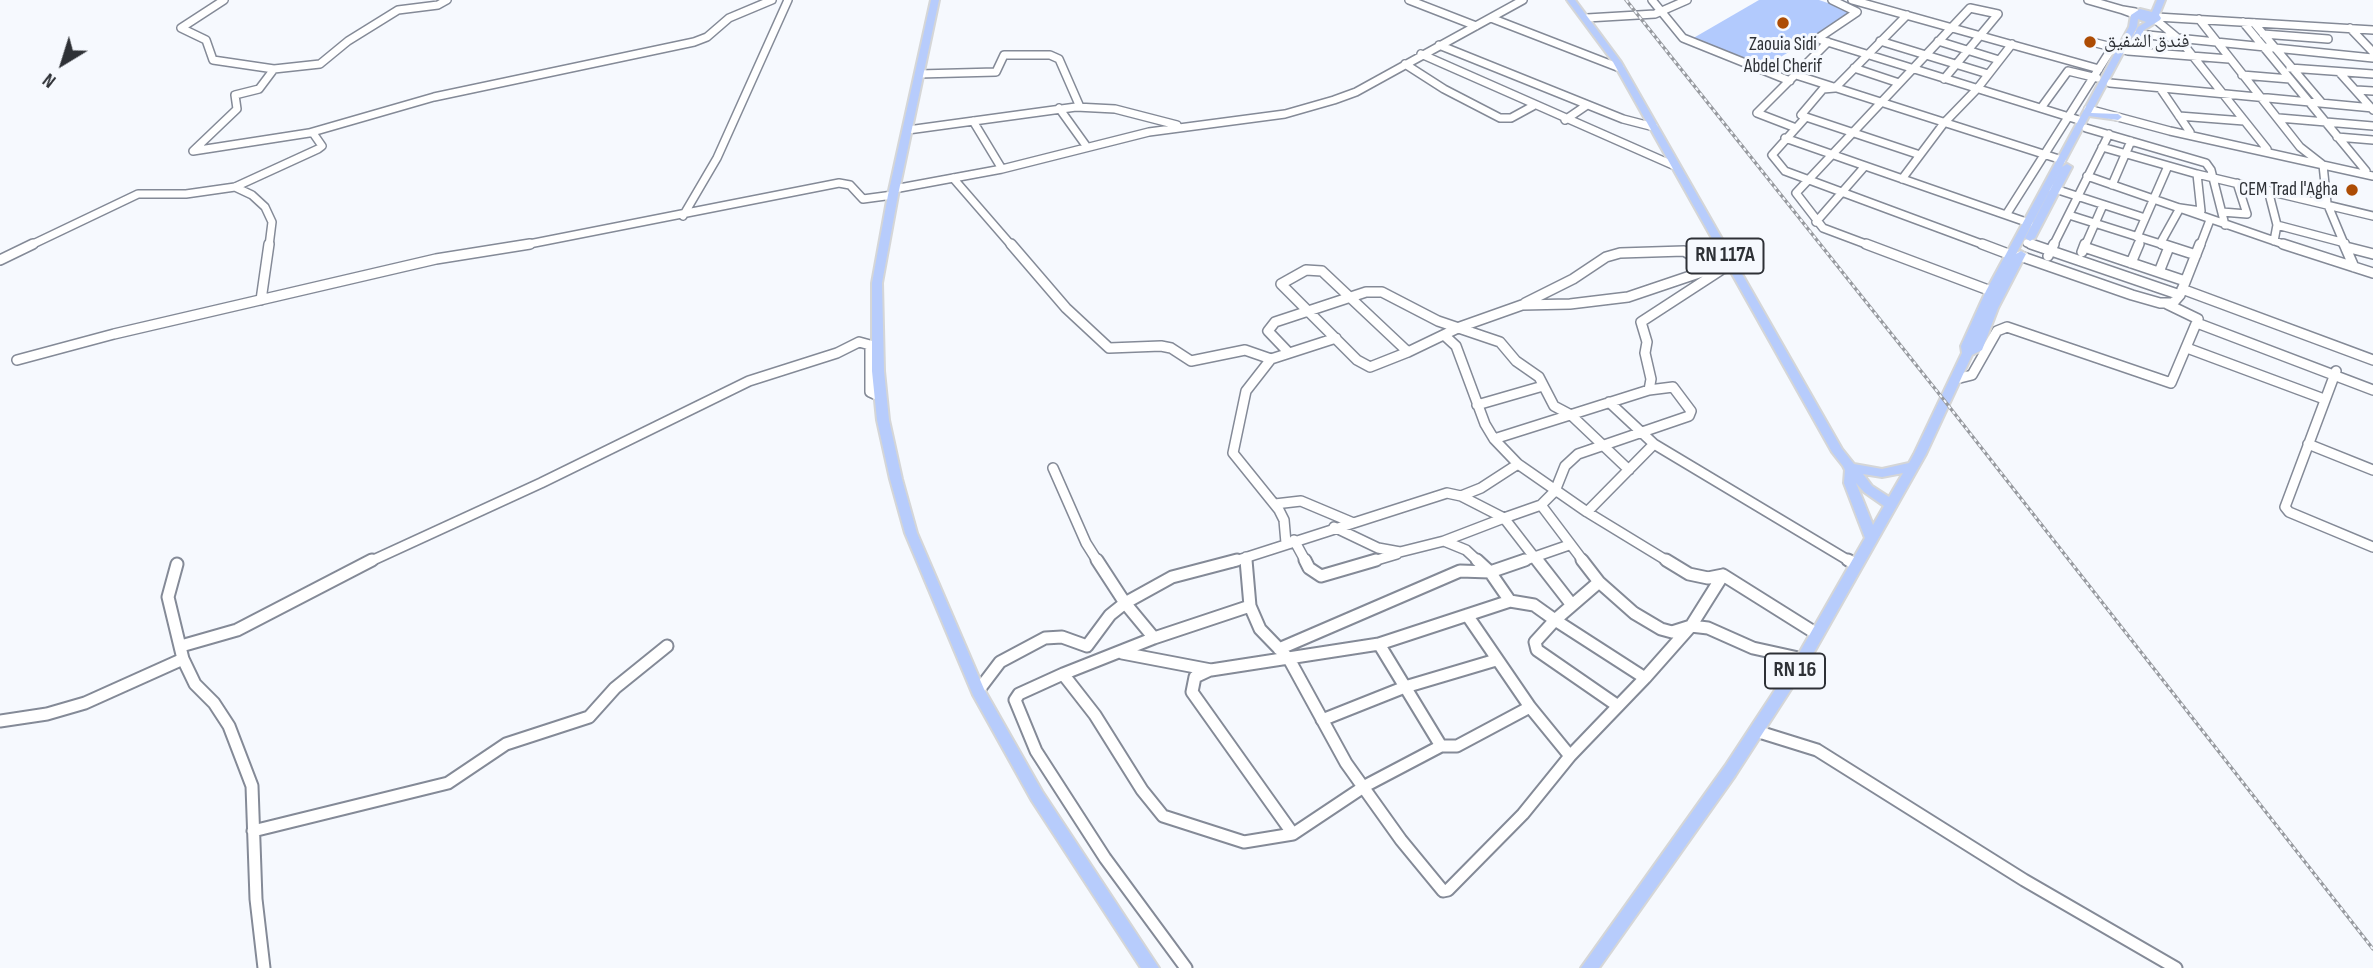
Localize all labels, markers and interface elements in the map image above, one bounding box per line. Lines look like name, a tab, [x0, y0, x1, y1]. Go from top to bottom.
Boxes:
marker: Zaouia Sidi Abdel Cherif	[1775, 15, 1791, 31]
north arrow	[28, 28, 98, 98]
place label: فندق الشفيق	[2104, 31, 2189, 53]
place label: Zaouia Sidi Abdel Cherif	[1744, 34, 1822, 78]
marker: فندق الشفيق	[2082, 34, 2098, 50]
text: N	[39, 68, 61, 92]
place label: CEM Trad l'Agha	[2239, 179, 2338, 201]
marker: CEM Trad l'Agha	[2344, 182, 2360, 198]
road number: RN 117A	[1686, 238, 1764, 274]
road number: RN 16	[1765, 654, 1825, 688]

